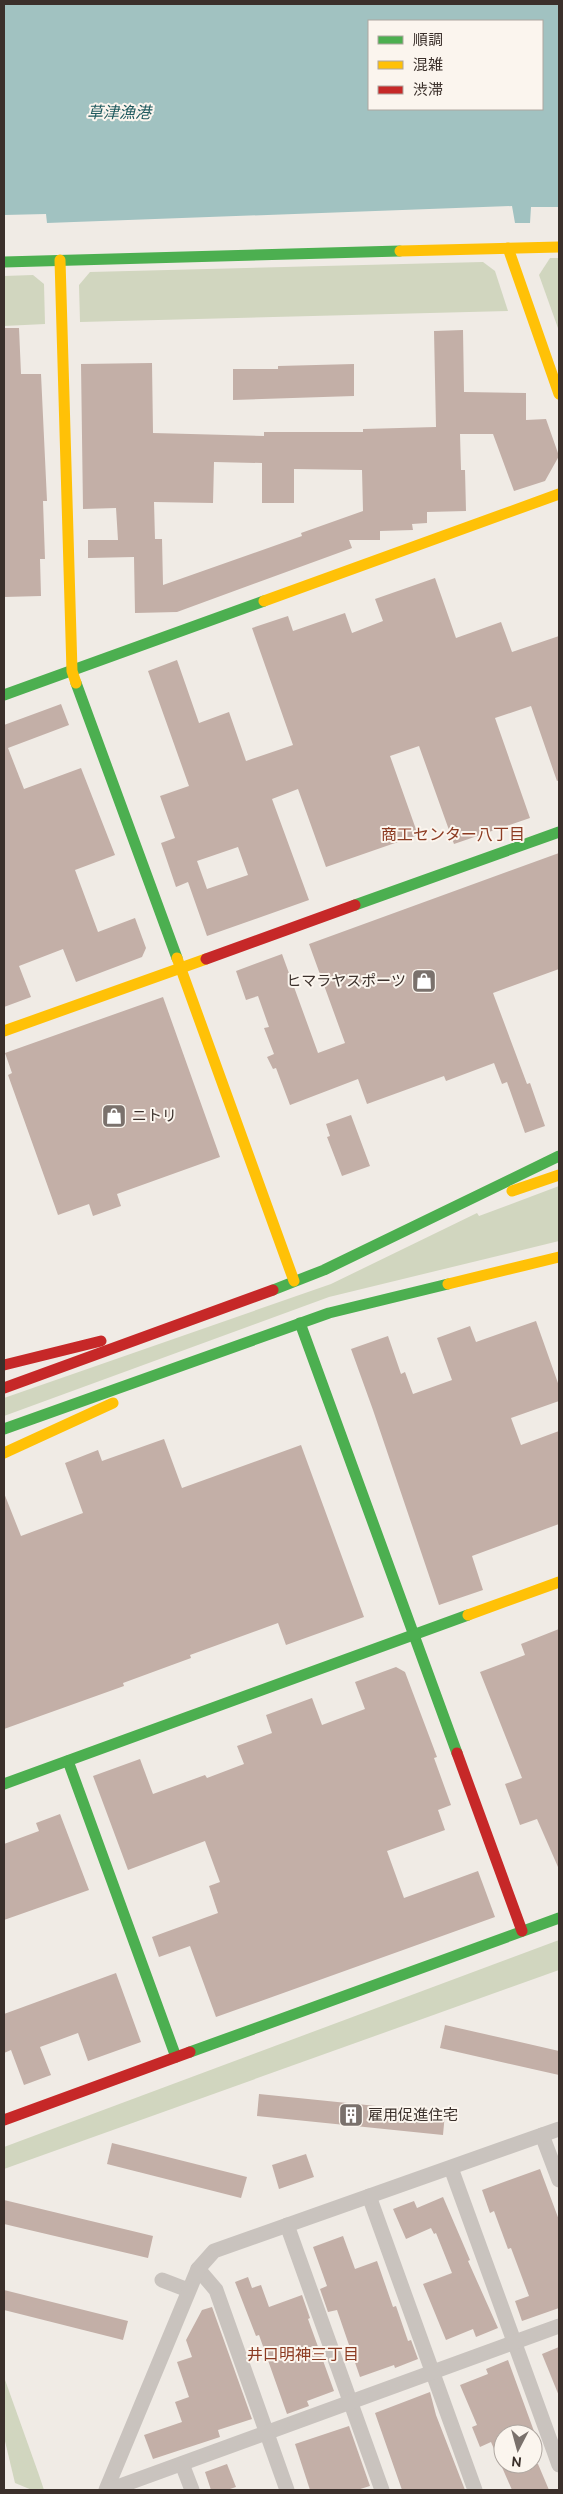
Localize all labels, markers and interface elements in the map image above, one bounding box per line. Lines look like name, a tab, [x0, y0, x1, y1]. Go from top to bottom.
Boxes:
legend	[368, 20, 543, 110]
text: 順調	[413, 31, 443, 48]
text: 混雑	[413, 56, 443, 73]
text: 渋滞	[413, 81, 443, 98]
water label: 草津漁港	[87, 103, 153, 121]
district label: 商工センター八丁目	[381, 825, 525, 843]
shop icon: ヒマラヤスポーツ	[411, 968, 437, 994]
place label: ヒマラヤスポーツ	[286, 972, 406, 989]
shop icon: ニトリ	[101, 1103, 127, 1129]
place label: ニトリ	[132, 1107, 177, 1124]
building icon: 雇用促進住宅	[338, 2102, 364, 2128]
place label: 雇用促進住宅	[368, 2106, 458, 2123]
district label: 井口明神三丁目	[247, 2345, 359, 2363]
north arrow	[493, 2424, 543, 2474]
text: N	[511, 2453, 523, 2470]

